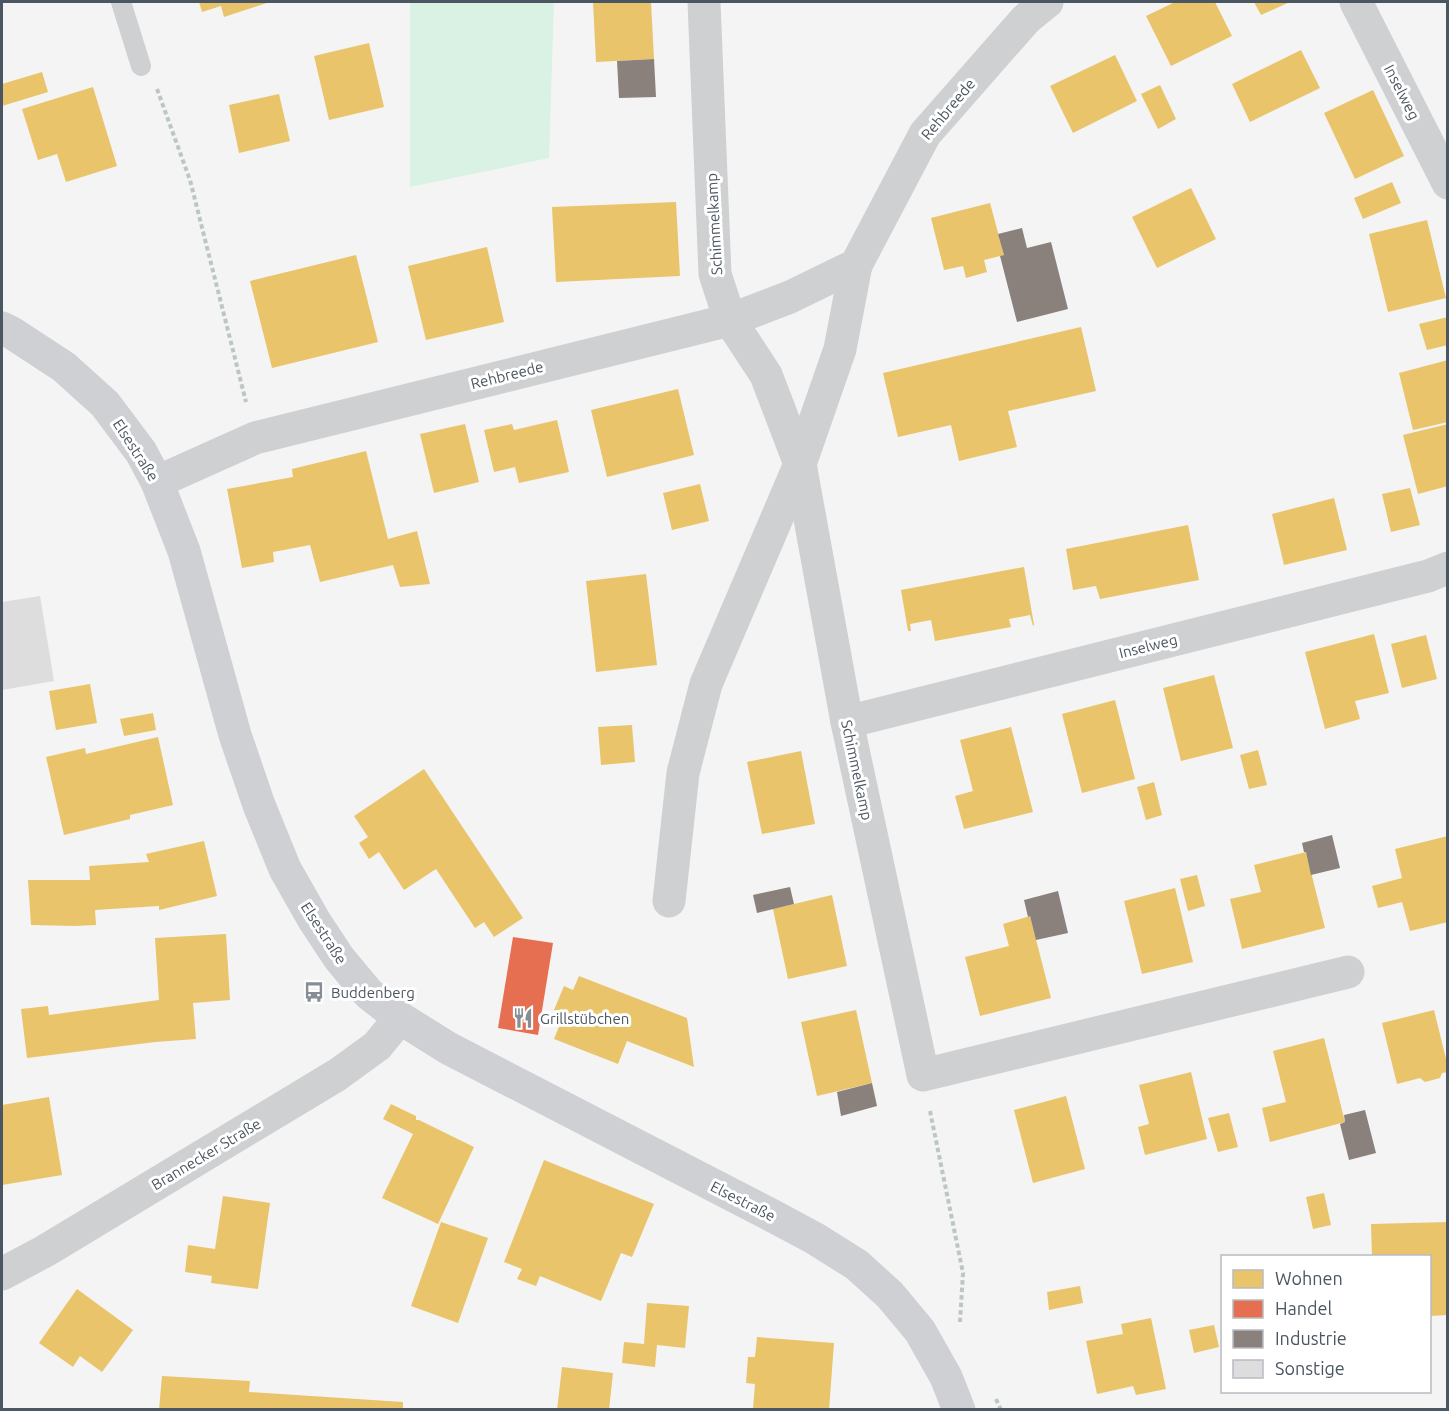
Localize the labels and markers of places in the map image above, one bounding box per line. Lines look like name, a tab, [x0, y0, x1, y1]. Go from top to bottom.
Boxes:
bus stop icon: Buddenberg	[302, 980, 326, 1004]
place label: Buddenberg	[331, 984, 415, 1001]
restaurant icon: Grillstübchen	[511, 1006, 535, 1030]
place label: Grillstübchen	[540, 1010, 629, 1027]

